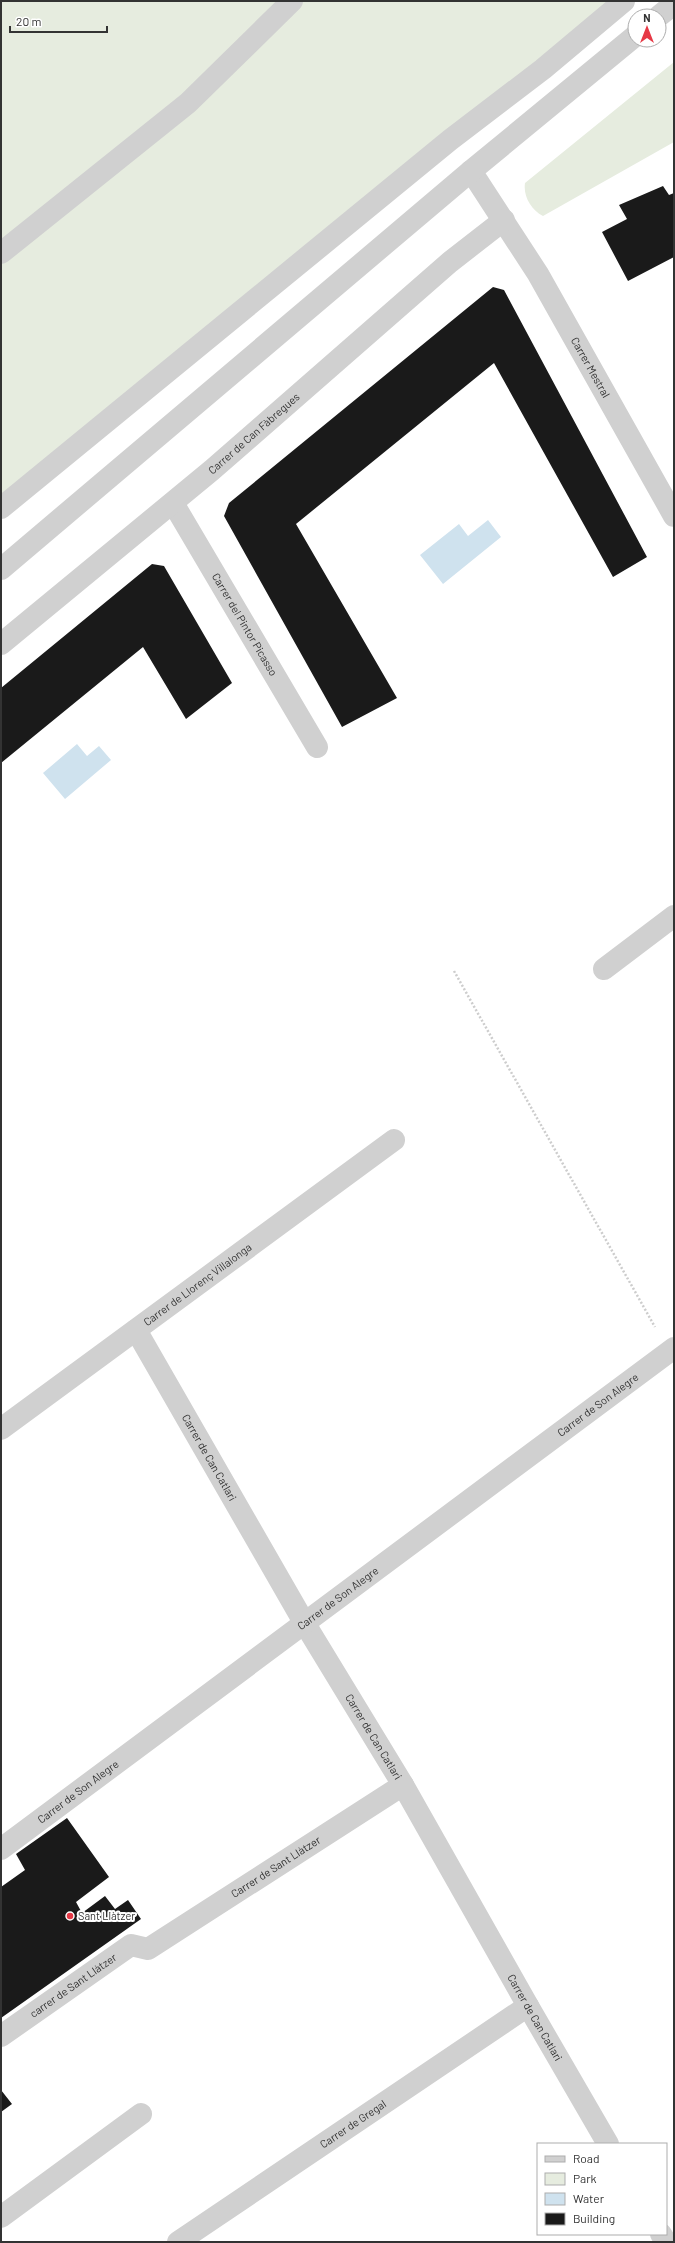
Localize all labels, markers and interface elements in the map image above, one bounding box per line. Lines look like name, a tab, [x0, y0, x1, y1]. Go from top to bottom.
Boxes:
scale bar	[10, 8, 107, 34]
north arrow	[627, 8, 667, 48]
text: N	[643, 11, 651, 24]
text: 20 m	[16, 14, 42, 28]
street label: Carrer Mestral	[569, 335, 613, 400]
street label: Carrer de Can Fàbregues	[205, 390, 302, 476]
street label: Carrer del Pintor Picasso	[210, 570, 281, 678]
street label: Carrer de Llorenç Villalonga	[141, 1240, 254, 1328]
street label: Carrer de Son Alegre	[554, 1370, 641, 1439]
street label: Carrer de Can Catlari	[180, 1411, 240, 1503]
street label: Carrer de Son Alegre	[295, 1563, 381, 1632]
street label: Carrer de Can Catlari	[343, 1691, 405, 1782]
street label: Carrer de Son Alegre	[35, 1757, 121, 1826]
street label: Carrer de Sant Llàtzer	[228, 1833, 323, 1900]
place label: Sant Llàtzer	[78, 1909, 135, 1922]
marker: Sant Llàtzer	[65, 1911, 75, 1921]
street label: carrer de Sant Llàtzer	[27, 1950, 119, 2020]
street label: Carrer de Can Catlari	[505, 1972, 565, 2063]
street label: Carrer de Gregal	[317, 2097, 388, 2151]
legend	[537, 2143, 667, 2235]
text: Road	[573, 2151, 600, 2165]
text: Park	[573, 2171, 597, 2185]
text: Water	[573, 2191, 605, 2205]
text: Building	[573, 2211, 615, 2225]

